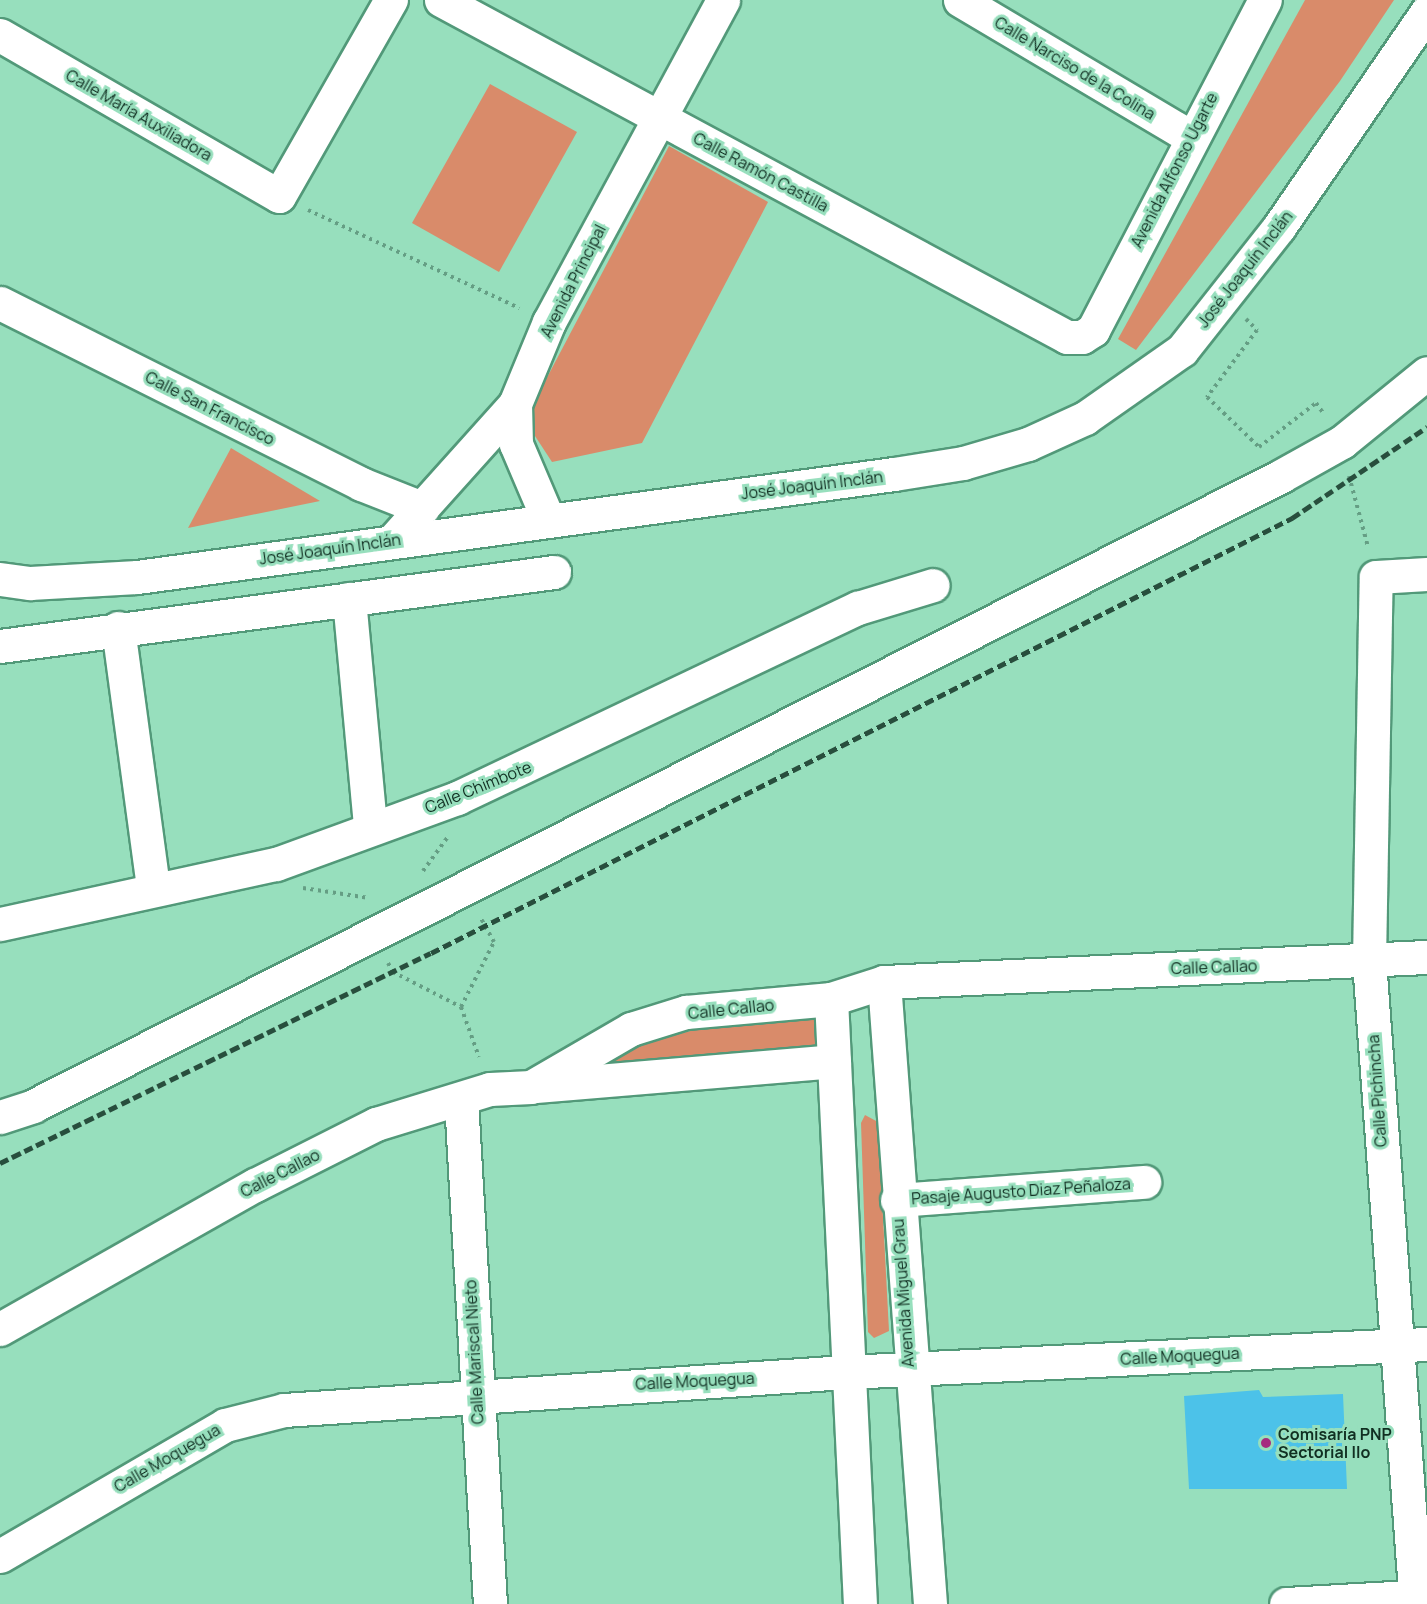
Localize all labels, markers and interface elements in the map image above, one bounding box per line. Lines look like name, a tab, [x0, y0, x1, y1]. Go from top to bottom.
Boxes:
street label: Calle Narciso de la Colina	[991, 12, 1159, 124]
street label: Calle María Auxiliadora	[62, 65, 216, 165]
street label: Avenida Alfonso Ugarte	[1127, 89, 1221, 251]
street label: Calle Ramón Castilla	[690, 128, 832, 216]
street label: José Joaquín Inclán	[1193, 207, 1297, 331]
street label: Avenida Principal	[536, 221, 610, 341]
street label: Calle San Francisco	[142, 367, 278, 449]
street label: José Joaquín Inclán	[740, 467, 884, 503]
street label: José Joaquín Inclán	[258, 530, 402, 568]
street label: Calle Chimbote	[422, 757, 534, 817]
street label: Calle Callao	[1170, 956, 1258, 978]
street label: Calle Callao	[687, 995, 775, 1023]
street label: Calle Pichincha	[1363, 1034, 1391, 1148]
street label: Calle Callao	[237, 1145, 323, 1201]
street label: Pasaje Augusto Diaz Peñaloza	[911, 1174, 1131, 1208]
street label: Avenida Miguel Grau	[888, 1218, 918, 1368]
street label: Calle Mariscal Nieto	[461, 1279, 487, 1425]
street label: Calle Moquegua	[1120, 1343, 1240, 1369]
street label: Calle Moquegua	[635, 1368, 755, 1394]
street label: Calle Moquegua	[110, 1420, 224, 1496]
place label: Comisaría PNP Sectorial Ilo	[1278, 1424, 1392, 1462]
marker: Comisaría PNP Sectorial Ilo	[1259, 1436, 1273, 1450]

